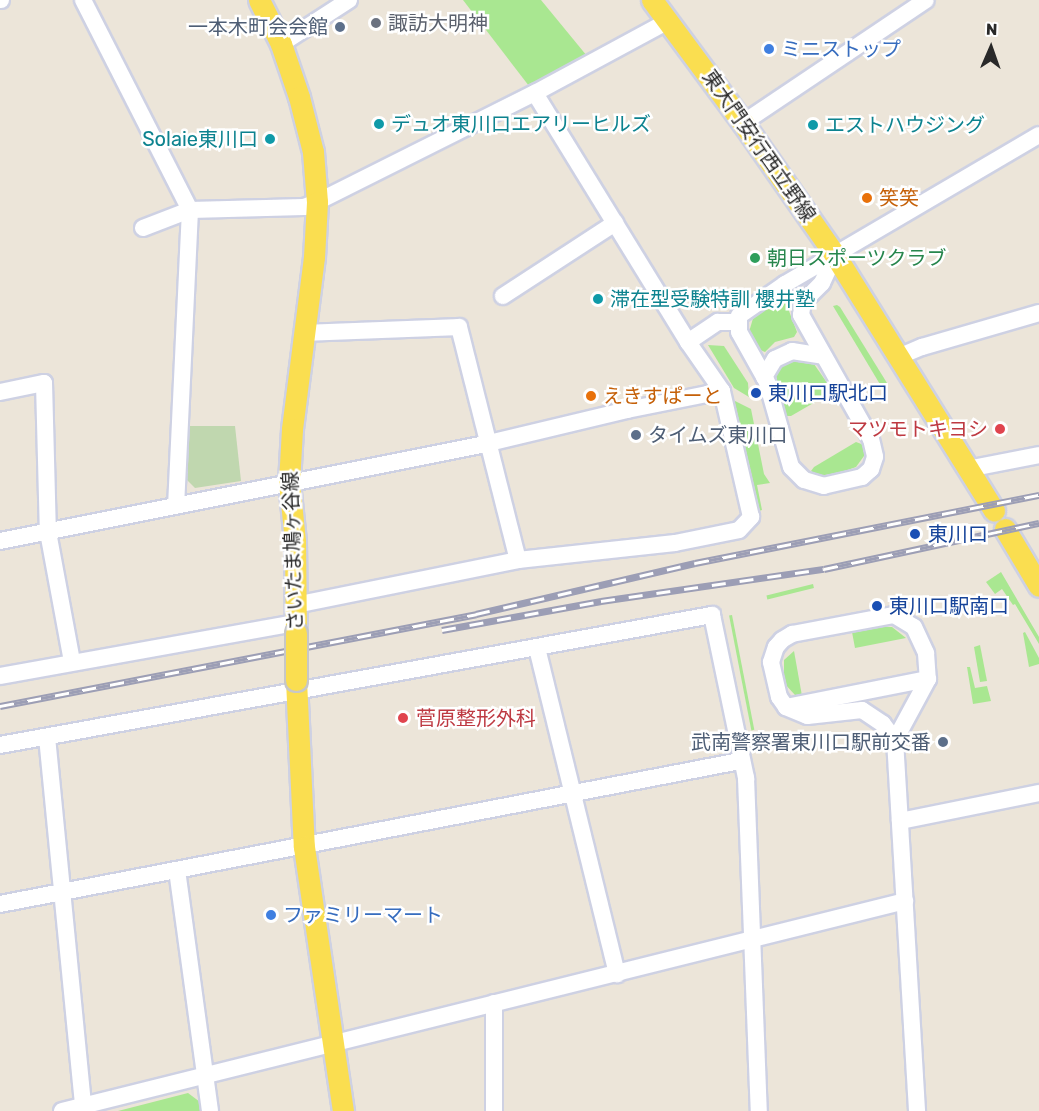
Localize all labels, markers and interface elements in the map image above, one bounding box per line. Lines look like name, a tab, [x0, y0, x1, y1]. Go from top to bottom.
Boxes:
place label: 諏訪大明神	[388, 11, 488, 35]
place label: 一本木町会会館	[188, 15, 328, 39]
marker: 諏訪大明神	[369, 16, 383, 30]
north arrow	[961, 18, 1021, 78]
marker: 一本木町会会館	[333, 20, 347, 34]
text: N	[986, 20, 998, 39]
place label: ミニストップ	[781, 37, 901, 61]
marker: ミニストップ	[762, 42, 776, 56]
street label: 東大門安行西立野線	[698, 65, 820, 227]
place label: デュオ東川口エアリーヒルズ	[391, 112, 651, 136]
place label: エストハウジング	[825, 113, 985, 137]
marker: デュオ東川口エアリーヒルズ	[372, 117, 386, 131]
marker: エストハウジング	[806, 118, 820, 132]
place label: Solaie東川口	[142, 127, 258, 151]
marker: Solaie東川口	[263, 132, 277, 146]
place label: 笑笑	[879, 186, 919, 210]
marker: 笑笑	[860, 191, 874, 205]
place label: 朝日スポーツクラブ	[767, 246, 947, 270]
marker: 朝日スポーツクラブ	[748, 251, 762, 265]
place label: 滞在型受験特訓 櫻井塾	[610, 287, 815, 311]
marker: 滞在型受験特訓 櫻井塾	[591, 292, 605, 306]
place label: 東川口駅北口	[768, 381, 888, 405]
place label: えきすぱーと	[603, 384, 723, 408]
marker: 東川口駅北口	[749, 386, 763, 400]
marker: えきすぱーと	[584, 389, 598, 403]
place label: マツモトキヨシ	[848, 417, 988, 441]
marker: マツモトキヨシ	[993, 422, 1007, 436]
place label: タイムズ東川口	[648, 423, 788, 447]
marker: タイムズ東川口	[629, 428, 643, 442]
street label: さいたま鳩ヶ谷線	[278, 471, 308, 631]
place label: 東川口	[928, 522, 988, 546]
marker: 東川口	[906, 525, 924, 543]
place label: 東川口駅南口	[889, 594, 1009, 618]
marker: 東川口駅南口	[870, 599, 884, 613]
place label: 菅原整形外科	[416, 706, 536, 730]
marker: 菅原整形外科	[394, 709, 412, 727]
place label: 武南警察署東川口駅前交番	[691, 730, 931, 754]
marker: 武南警察署東川口駅前交番	[936, 735, 950, 749]
place label: ファミリーマート	[283, 903, 443, 927]
marker: ファミリーマート	[264, 908, 278, 922]

